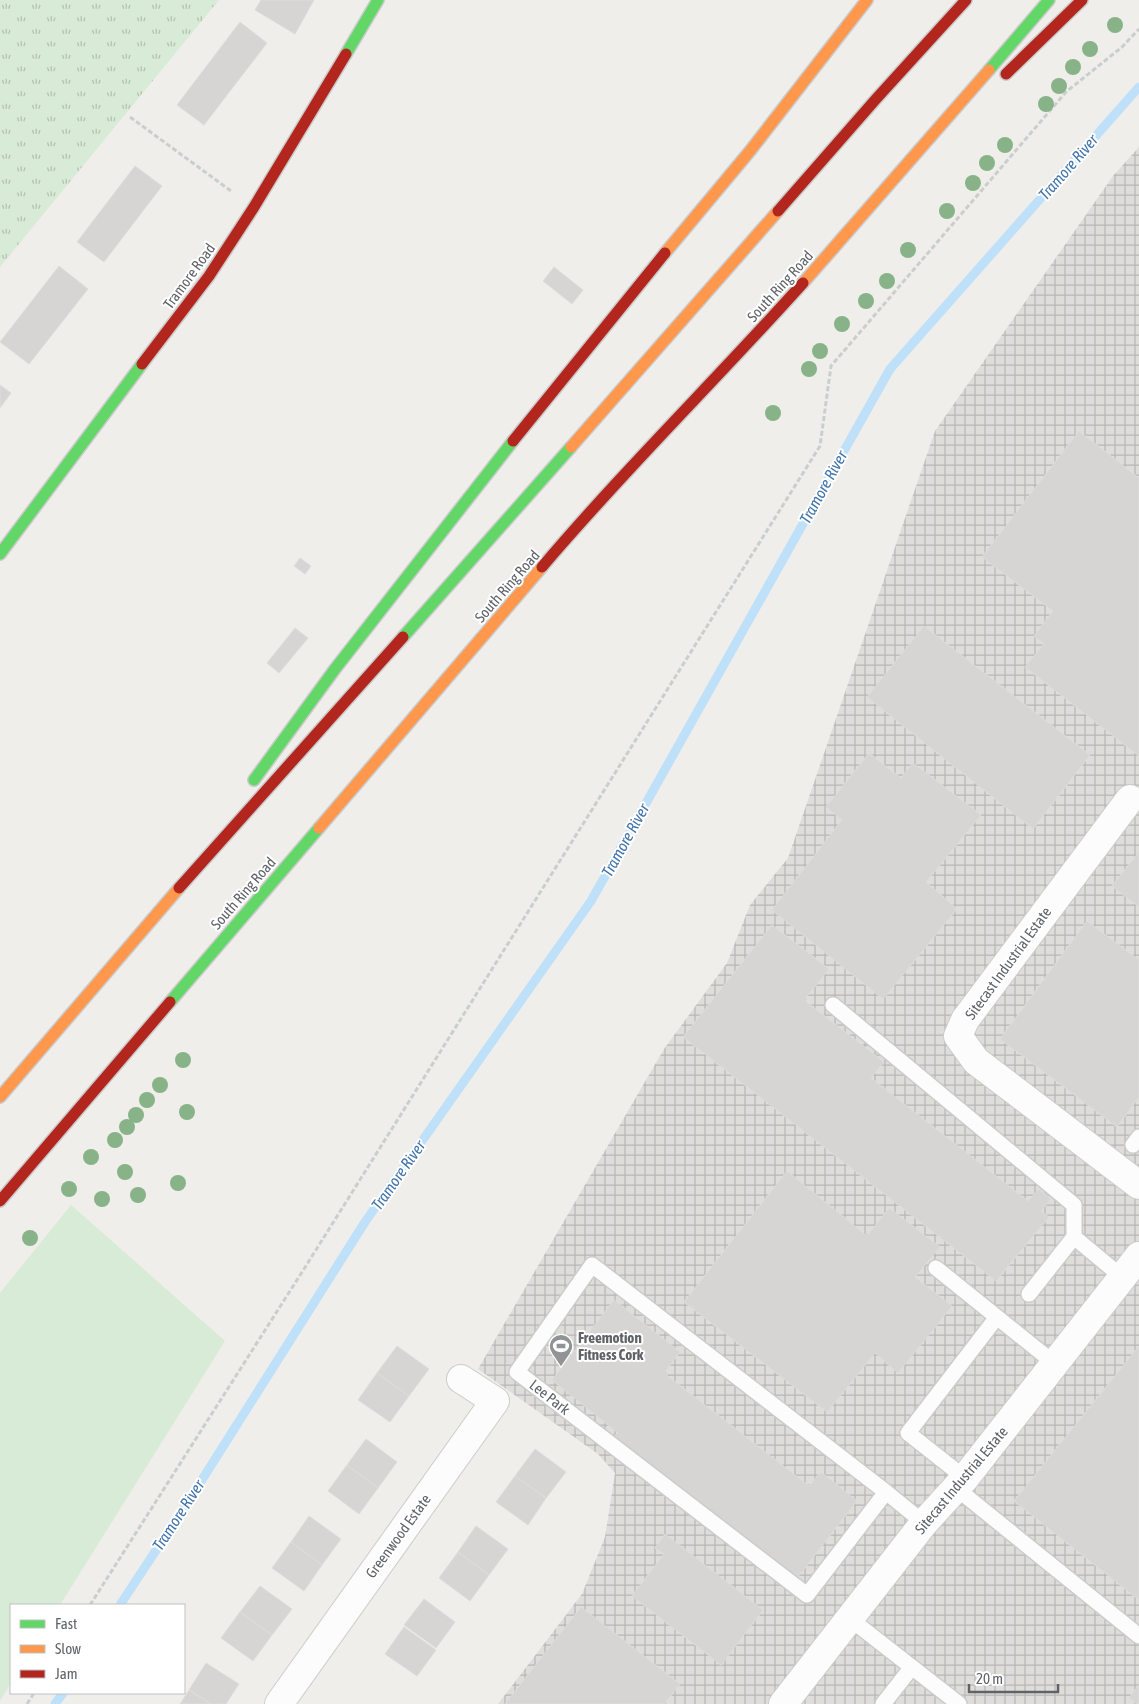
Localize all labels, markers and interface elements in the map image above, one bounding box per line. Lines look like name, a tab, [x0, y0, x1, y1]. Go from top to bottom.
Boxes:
water label: Tramore River	[1035, 130, 1102, 203]
street label: Tramore Road	[160, 240, 218, 312]
street label: South Ring Road	[744, 247, 816, 325]
water label: Tramore River	[796, 446, 851, 527]
street label: South Ring Road	[471, 547, 543, 625]
water label: Tramore River	[598, 799, 653, 880]
street label: South Ring Road	[207, 854, 279, 932]
street label: Sitecast Industrial Estate	[962, 903, 1055, 1023]
water label: Tramore River	[368, 1136, 429, 1213]
place label: Freemotion Fitness Cork	[578, 1329, 644, 1363]
sports icon: Freemotion Fitness Cork	[548, 1333, 574, 1367]
street label: Lee Park	[526, 1376, 574, 1418]
street label: Sitecast Industrial Estate	[911, 1423, 1011, 1537]
water label: Tramore River	[149, 1475, 208, 1554]
street label: Greenwood Estate	[362, 1491, 434, 1581]
legend	[10, 1604, 185, 1694]
text: Fast	[55, 1615, 77, 1632]
text: Slow	[55, 1640, 81, 1657]
scale bar	[969, 1662, 1058, 1694]
text: Jam	[55, 1665, 78, 1682]
text: 20 m	[976, 1670, 1003, 1687]

